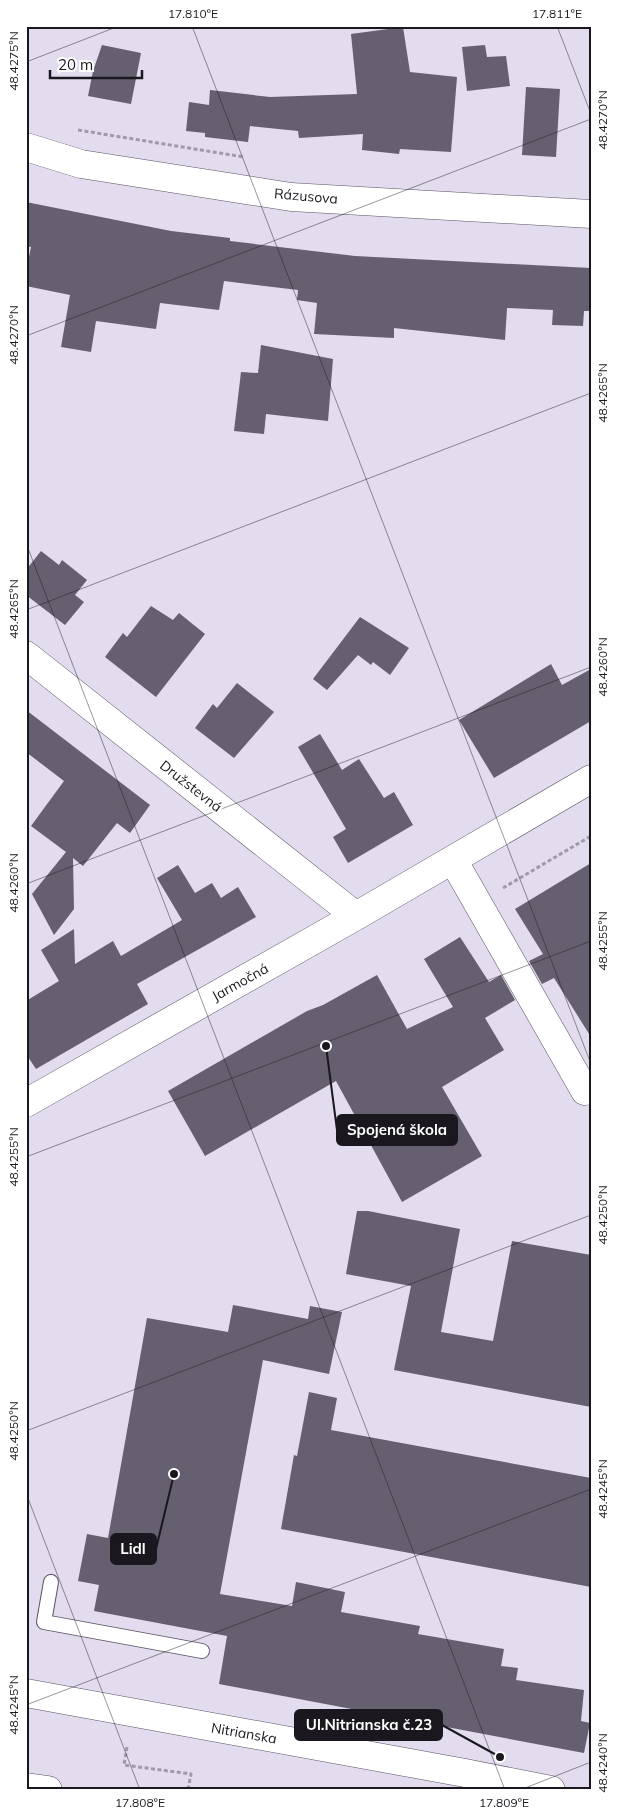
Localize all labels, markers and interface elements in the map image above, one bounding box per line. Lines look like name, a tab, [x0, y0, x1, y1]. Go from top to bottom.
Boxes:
text: 17.810°E	[168, 6, 218, 21]
text: 17.811°E	[532, 6, 582, 21]
text: 48.4275°N	[6, 31, 21, 91]
scale bar	[50, 48, 142, 80]
text: 20 m	[58, 55, 93, 74]
text: 48.4270°N	[595, 90, 610, 150]
street label: Rázusova	[273, 184, 339, 208]
text: 48.4270°N	[6, 305, 21, 365]
text: 48.4265°N	[595, 363, 610, 423]
text: 48.4265°N	[6, 579, 21, 639]
text: 48.4260°N	[595, 637, 610, 697]
street label: Družstevná	[156, 756, 226, 816]
text: 48.4260°N	[6, 853, 21, 913]
text: 48.4255°N	[595, 911, 610, 971]
street label: Jarmočná	[209, 959, 271, 1005]
callout: Spojená škola	[337, 1115, 457, 1145]
text: Spojená škola	[347, 1120, 447, 1139]
text: 48.4255°N	[6, 1127, 21, 1187]
text: 48.4250°N	[595, 1185, 610, 1245]
text: 48.4250°N	[6, 1401, 21, 1461]
text: 48.4245°N	[595, 1459, 610, 1519]
callout: Lidl	[111, 1534, 156, 1564]
text: Lidl	[120, 1539, 146, 1558]
text: 48.4245°N	[6, 1675, 21, 1735]
callout: Ul.Nitrianska č.23	[295, 1710, 442, 1740]
text: Ul.Nitrianska č.23	[306, 1715, 432, 1734]
street label: Nitrianska	[210, 1718, 278, 1748]
text: 48.4240°N	[595, 1733, 610, 1793]
text: 17.808°E	[115, 1795, 165, 1810]
text: 17.809°E	[479, 1795, 529, 1810]

